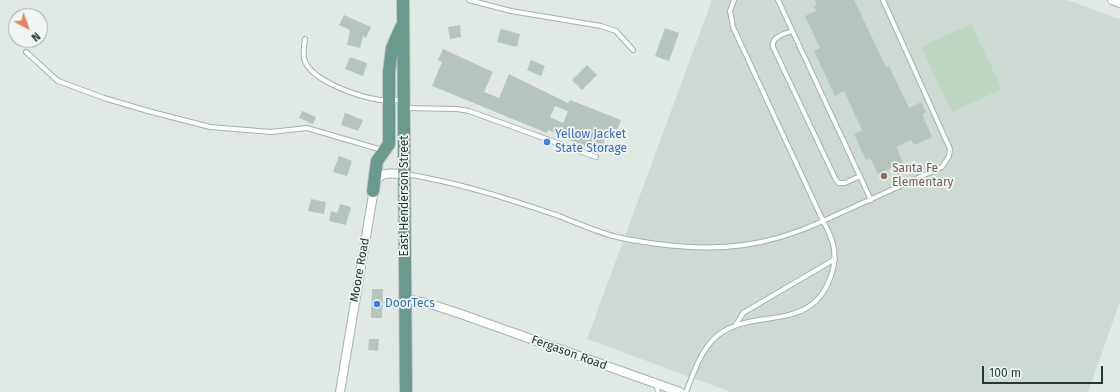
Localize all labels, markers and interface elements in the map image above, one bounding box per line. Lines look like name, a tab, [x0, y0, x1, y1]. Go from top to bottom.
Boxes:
north arrow	[8, 8, 48, 48]
text: N	[29, 29, 43, 44]
place label: Yellow Jacket State Storage	[555, 128, 627, 156]
street label: East Henderson Street	[398, 135, 412, 257]
marker: Yellow Jacket State Storage	[542, 137, 552, 147]
place label: Santa Fe Elementary	[892, 162, 953, 190]
marker: Santa Fe Elementary	[879, 171, 889, 181]
street label: Moore Road	[347, 237, 373, 303]
place label: DoorTecs	[385, 297, 435, 311]
marker: DoorTecs	[372, 299, 382, 309]
street label: Fergason Road	[529, 333, 609, 373]
scale bar	[984, 358, 1105, 384]
text: 100 m	[989, 366, 1021, 380]

